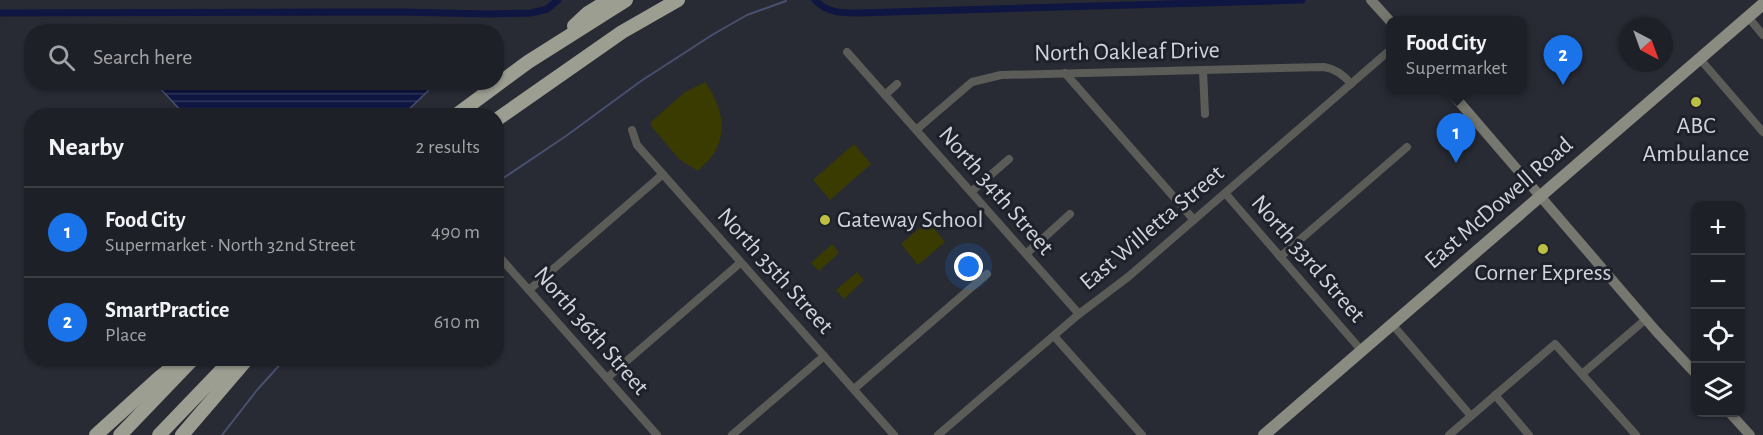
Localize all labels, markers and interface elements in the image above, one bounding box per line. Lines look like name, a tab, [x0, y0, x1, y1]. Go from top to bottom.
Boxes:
popup	[1386, 16, 1527, 94]
north arrow	[1619, 18, 1673, 72]
search box	[24, 24, 504, 90]
text: Food City	[1406, 32, 1486, 54]
pin: 2	[1544, 36, 1582, 85]
street label: North Oakleaf Drive	[1034, 38, 1220, 66]
icon: search	[45, 41, 78, 74]
text: Search here	[93, 46, 192, 68]
text: Supermarket	[1406, 58, 1507, 78]
marker: ABC Ambulance	[1689, 95, 1703, 109]
pin: 1	[1436, 114, 1476, 163]
place label: ABC Ambulance	[1643, 114, 1749, 166]
street label: North 34th Street	[934, 122, 1058, 260]
street label: East McDowell Road	[1421, 133, 1577, 273]
text: Nearby	[48, 134, 124, 160]
text: 2 results	[416, 137, 480, 157]
street label: East Willetta Street	[1075, 161, 1229, 295]
street label: North 33rd Street	[1247, 191, 1370, 327]
map controls	[1691, 201, 1745, 417]
button: +	[1691, 201, 1745, 255]
street label: North 35th Street	[713, 204, 838, 339]
place label: Gateway School	[837, 208, 983, 232]
text: Food City	[105, 209, 185, 231]
marker: Gateway School	[818, 213, 832, 227]
text: 1	[64, 222, 71, 242]
text: 490 m	[431, 222, 480, 242]
text: Supermarket · North 32nd Street	[105, 235, 355, 255]
marker: Corner Express	[1536, 242, 1550, 256]
your location	[954, 252, 983, 281]
button: −	[1691, 255, 1745, 309]
place label: Corner Express	[1475, 261, 1612, 285]
street label: North 36th Street	[529, 262, 653, 400]
text: SmartPractice	[105, 299, 229, 321]
button: locate	[1691, 309, 1745, 363]
text: 2	[63, 312, 72, 332]
text: 610 m	[434, 312, 480, 332]
text: Place	[105, 325, 146, 345]
button: layers	[1691, 363, 1745, 417]

